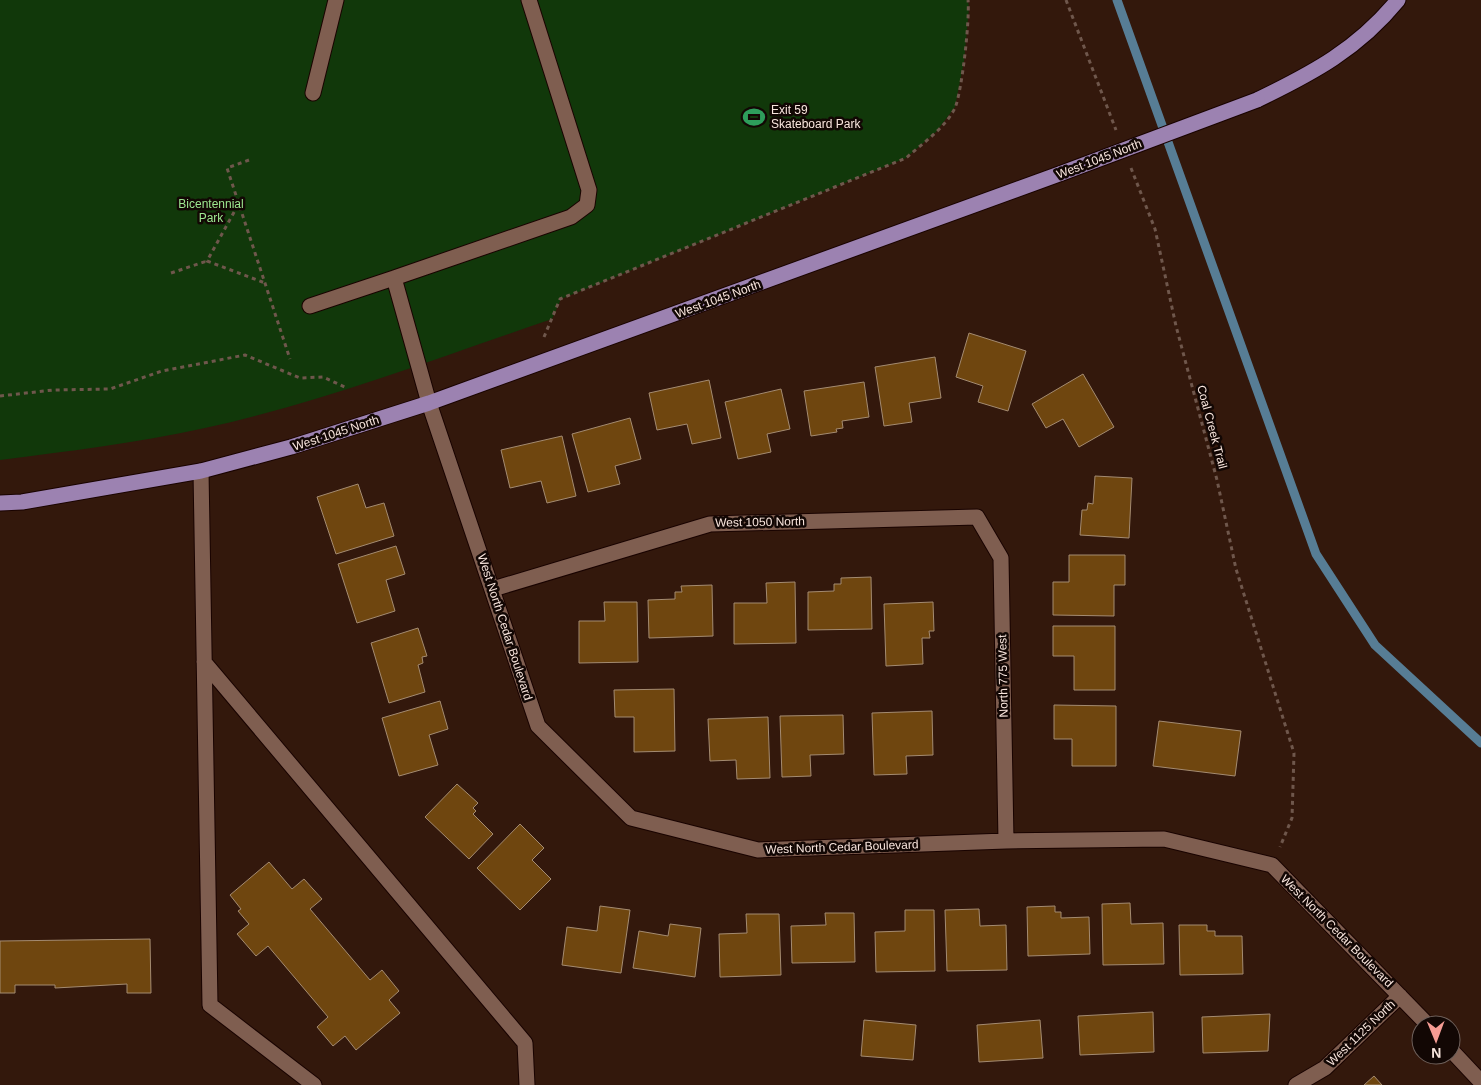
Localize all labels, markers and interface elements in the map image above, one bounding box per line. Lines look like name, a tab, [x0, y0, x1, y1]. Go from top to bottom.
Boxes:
place label: Exit 59 Skateboard Park	[771, 103, 861, 131]
sports icon: Exit 59 Skateboard Park	[741, 104, 767, 130]
street label: West 1045 North	[1055, 136, 1143, 182]
park label: Bicentennial Park	[178, 197, 244, 225]
street label: West 1045 North	[673, 277, 763, 321]
street label: Coal Creek Trail	[1194, 384, 1230, 470]
street label: West 1045 North	[291, 412, 381, 454]
street label: West 1050 North	[715, 514, 805, 530]
street label: West North Cedar Boulevard	[475, 552, 535, 702]
street label: North 775 West	[995, 634, 1011, 718]
street label: West North Cedar Boulevard	[765, 837, 919, 857]
street label: West North Cedar Boulevard	[1278, 872, 1396, 990]
street label: West 1125 North	[1324, 997, 1398, 1069]
north arrow	[1411, 1015, 1461, 1065]
text: N	[1431, 1045, 1441, 1061]

